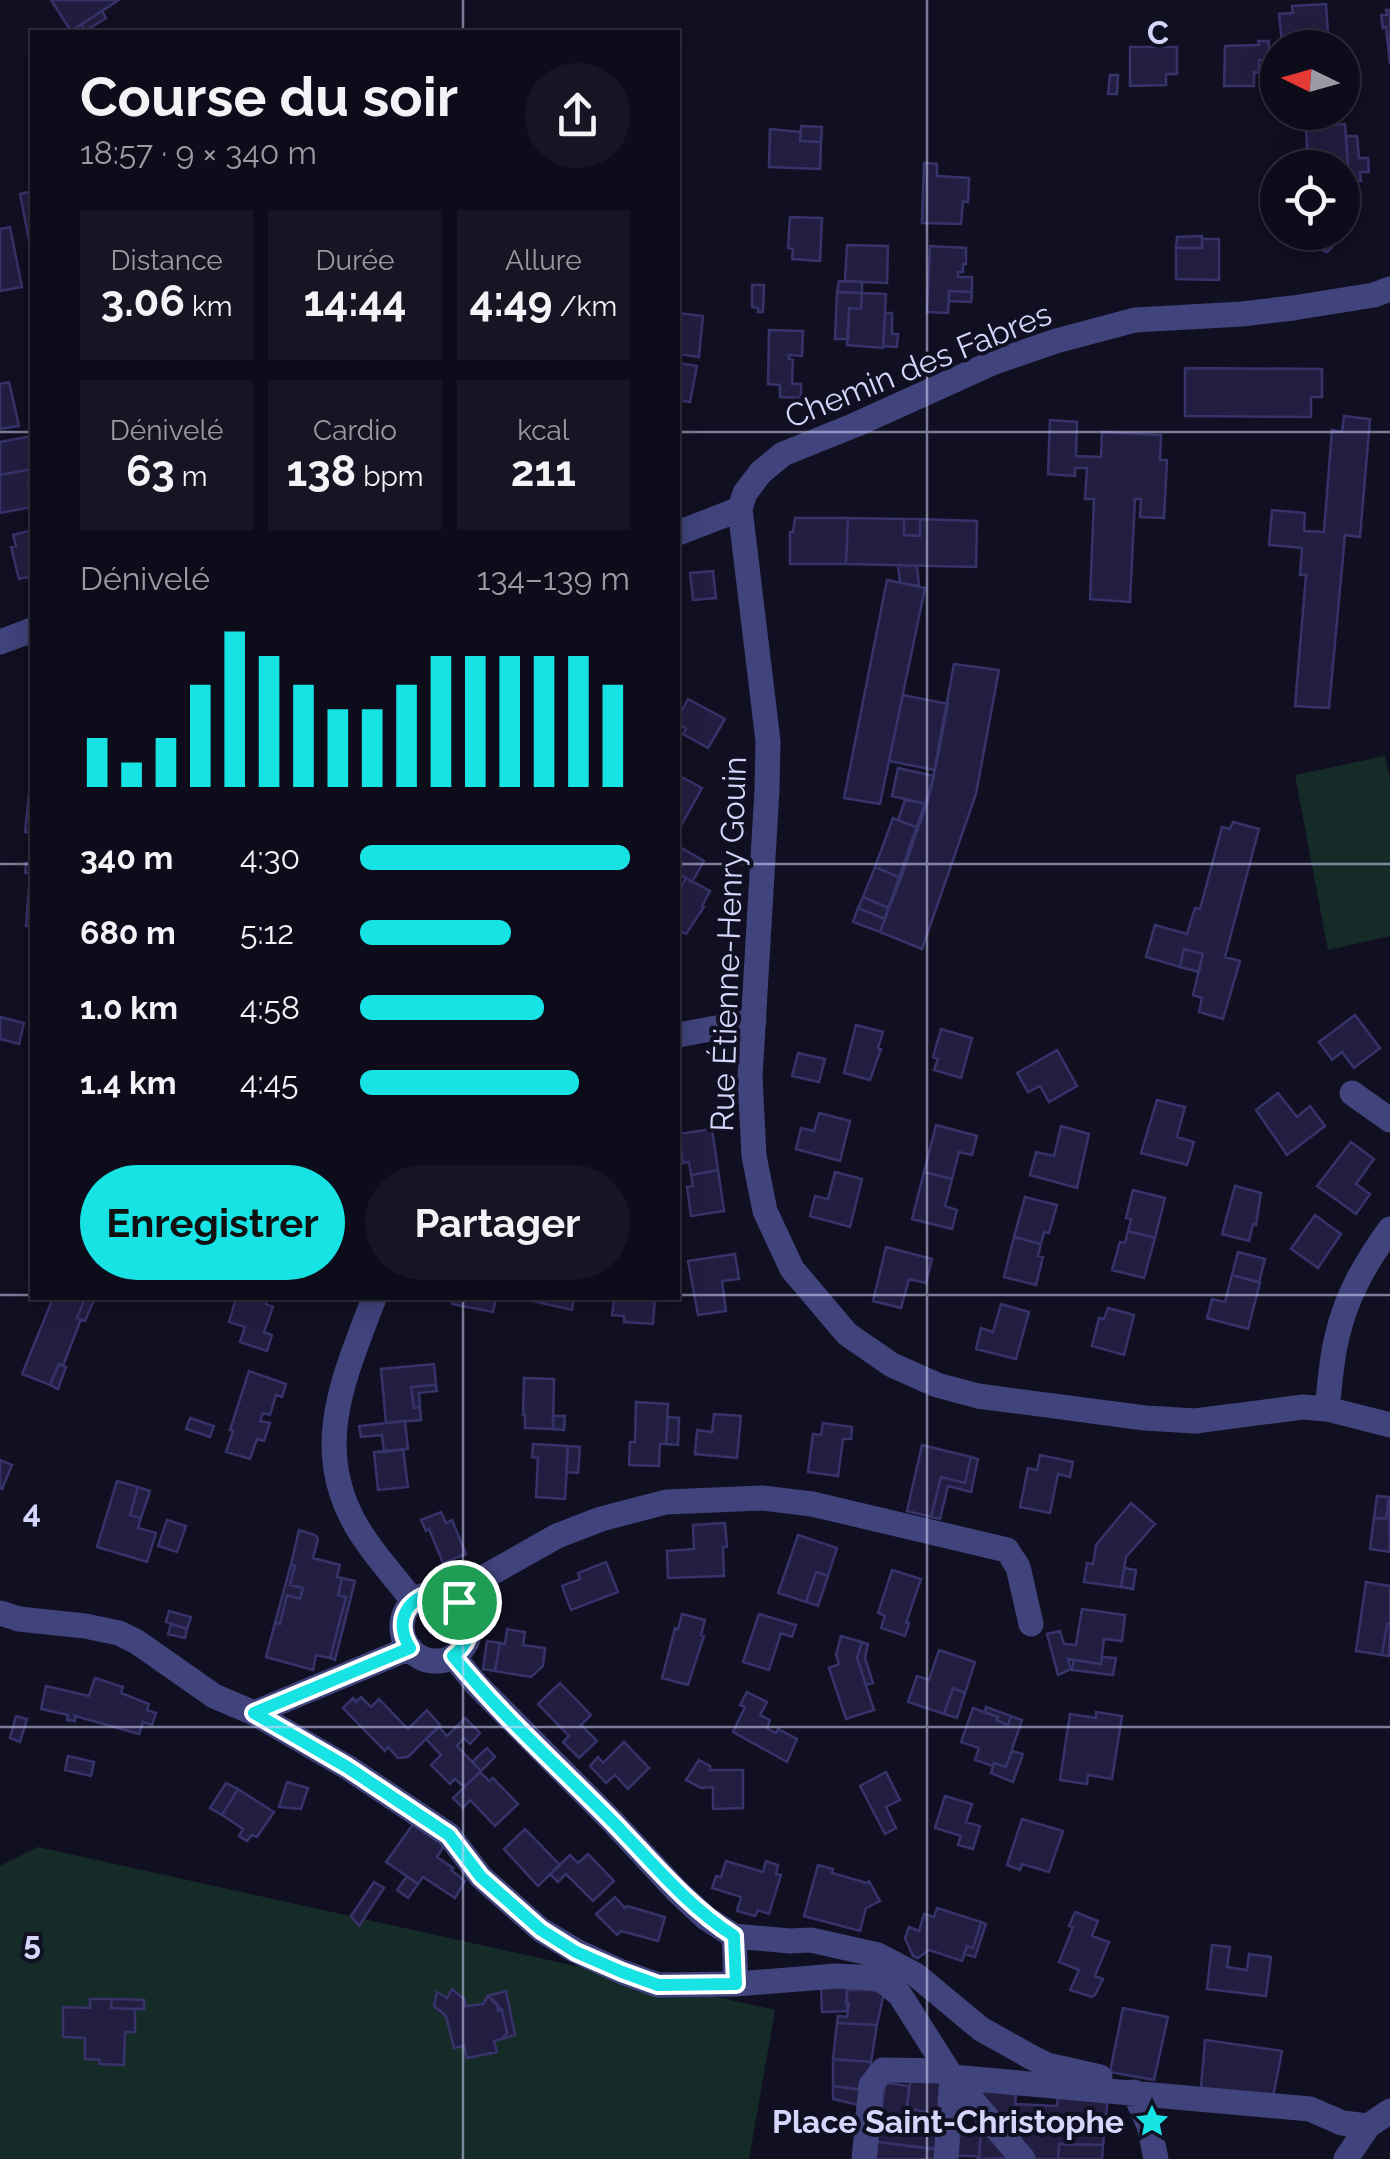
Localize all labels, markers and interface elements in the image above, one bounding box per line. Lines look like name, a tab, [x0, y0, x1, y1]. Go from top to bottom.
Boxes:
text: C	[1147, 14, 1169, 51]
north arrow	[1260, 30, 1360, 130]
map controls	[1260, 30, 1360, 250]
button: share	[525, 63, 630, 168]
text: Course du soir	[80, 64, 458, 129]
text: 18:57 · 9 × 340 m	[80, 134, 317, 171]
button: locate	[1260, 150, 1360, 250]
text: Distance	[111, 244, 223, 277]
text: Durée	[316, 244, 394, 277]
text: Allure	[505, 244, 582, 277]
text: 3.06	[101, 277, 185, 326]
text: 14:44	[303, 277, 407, 326]
text: 4:49	[469, 277, 553, 326]
text: km	[185, 290, 233, 323]
text: /km	[553, 290, 617, 323]
street label: Chemin des Fabres	[779, 295, 1057, 435]
text: Dénivelé	[110, 414, 224, 447]
text: Cardio	[313, 414, 397, 447]
text: kcal	[517, 414, 569, 447]
text: 63	[126, 447, 175, 496]
text: 138	[286, 447, 356, 496]
text: 211	[511, 447, 576, 496]
text: m	[175, 460, 207, 493]
text: bpm	[356, 460, 423, 493]
text: Dénivelé	[80, 560, 210, 597]
text: 134–139 m	[477, 560, 630, 597]
street label: Rue Étienne-Henry Gouin	[703, 756, 753, 1132]
text: 340 m	[80, 839, 173, 876]
text: 4:30	[240, 839, 300, 876]
text: 680 m	[80, 914, 176, 951]
text: 5:12	[240, 914, 294, 951]
text: 1.0 km	[80, 989, 178, 1026]
text: 4:58	[240, 989, 300, 1026]
text: 1.4 km	[80, 1064, 177, 1101]
text: 4:45	[240, 1064, 298, 1101]
button: Enregistrer	[80, 1165, 345, 1280]
button: Partager	[365, 1165, 630, 1280]
text: 4	[23, 1493, 41, 1530]
pin	[417, 1560, 502, 1645]
icon: arrive	[432, 1575, 487, 1630]
text: 5	[23, 1924, 41, 1961]
place icon: Place Saint-Christophe	[1133, 2102, 1171, 2140]
place label: Place Saint-Christophe	[772, 2103, 1124, 2140]

